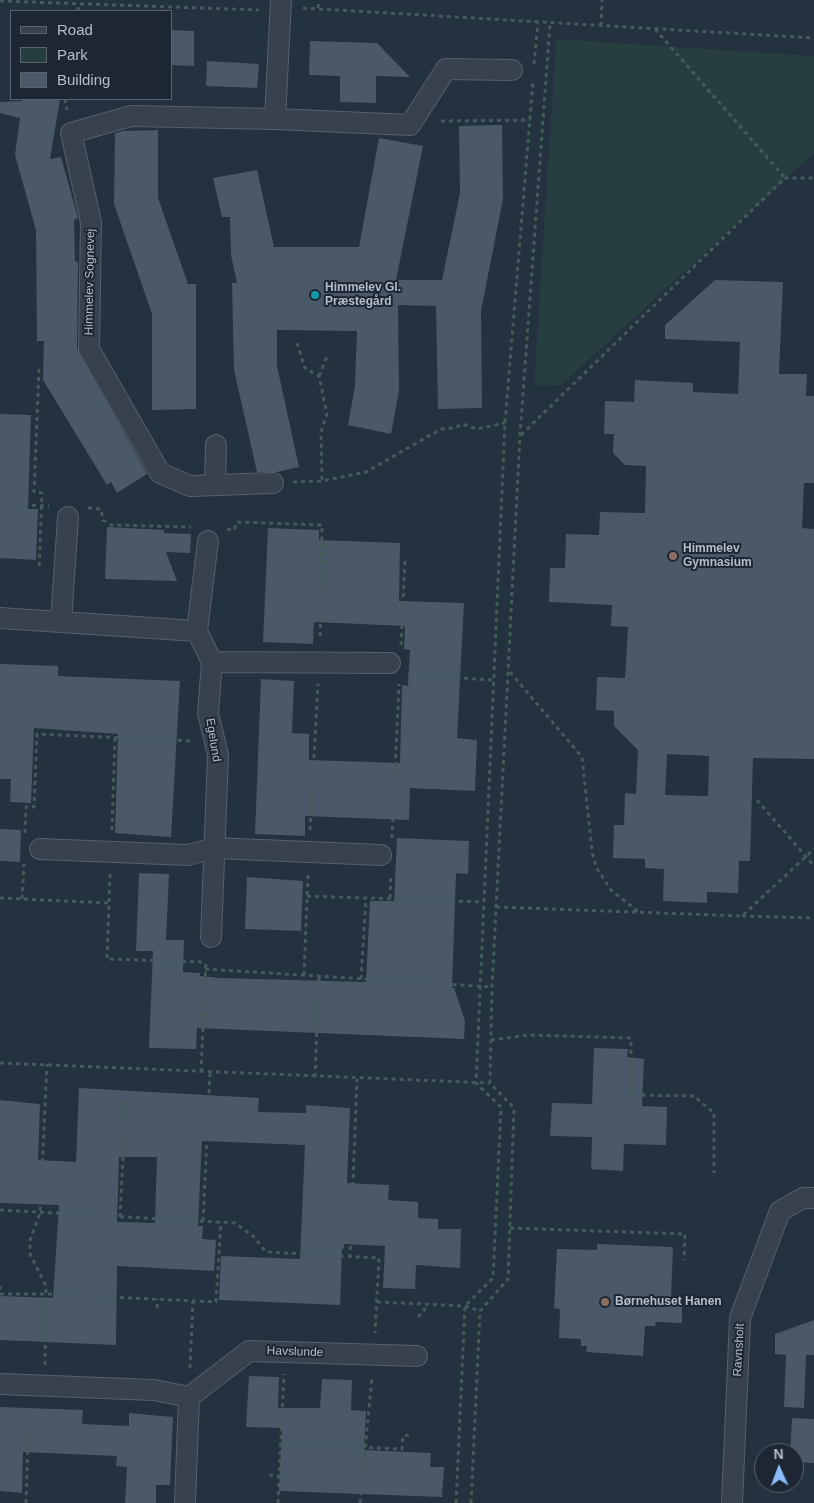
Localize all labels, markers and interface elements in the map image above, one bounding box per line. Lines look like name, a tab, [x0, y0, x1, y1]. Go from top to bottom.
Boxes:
legend	[10, 10, 172, 100]
text: Road	[57, 21, 93, 38]
text: Park	[57, 46, 88, 63]
text: Building	[57, 71, 110, 88]
street label: Himmelev Sognevej	[82, 229, 98, 335]
place label: Himmelev Gl. Præstegård	[325, 281, 401, 309]
marker: Himmelev Gl. Præstegård	[309, 289, 321, 301]
place label: Himmelev Gymnasium	[683, 542, 752, 570]
marker: Himmelev Gymnasium	[667, 550, 679, 562]
street label: Egelund	[202, 717, 224, 763]
place label: Børnehuset Hanen	[615, 1295, 722, 1309]
marker: Børnehuset Hanen	[599, 1296, 611, 1308]
street label: Ravnsholt	[730, 1323, 748, 1377]
street label: Havslunde	[266, 1344, 324, 1360]
north arrow	[754, 1443, 804, 1493]
text: N	[773, 1446, 784, 1462]

